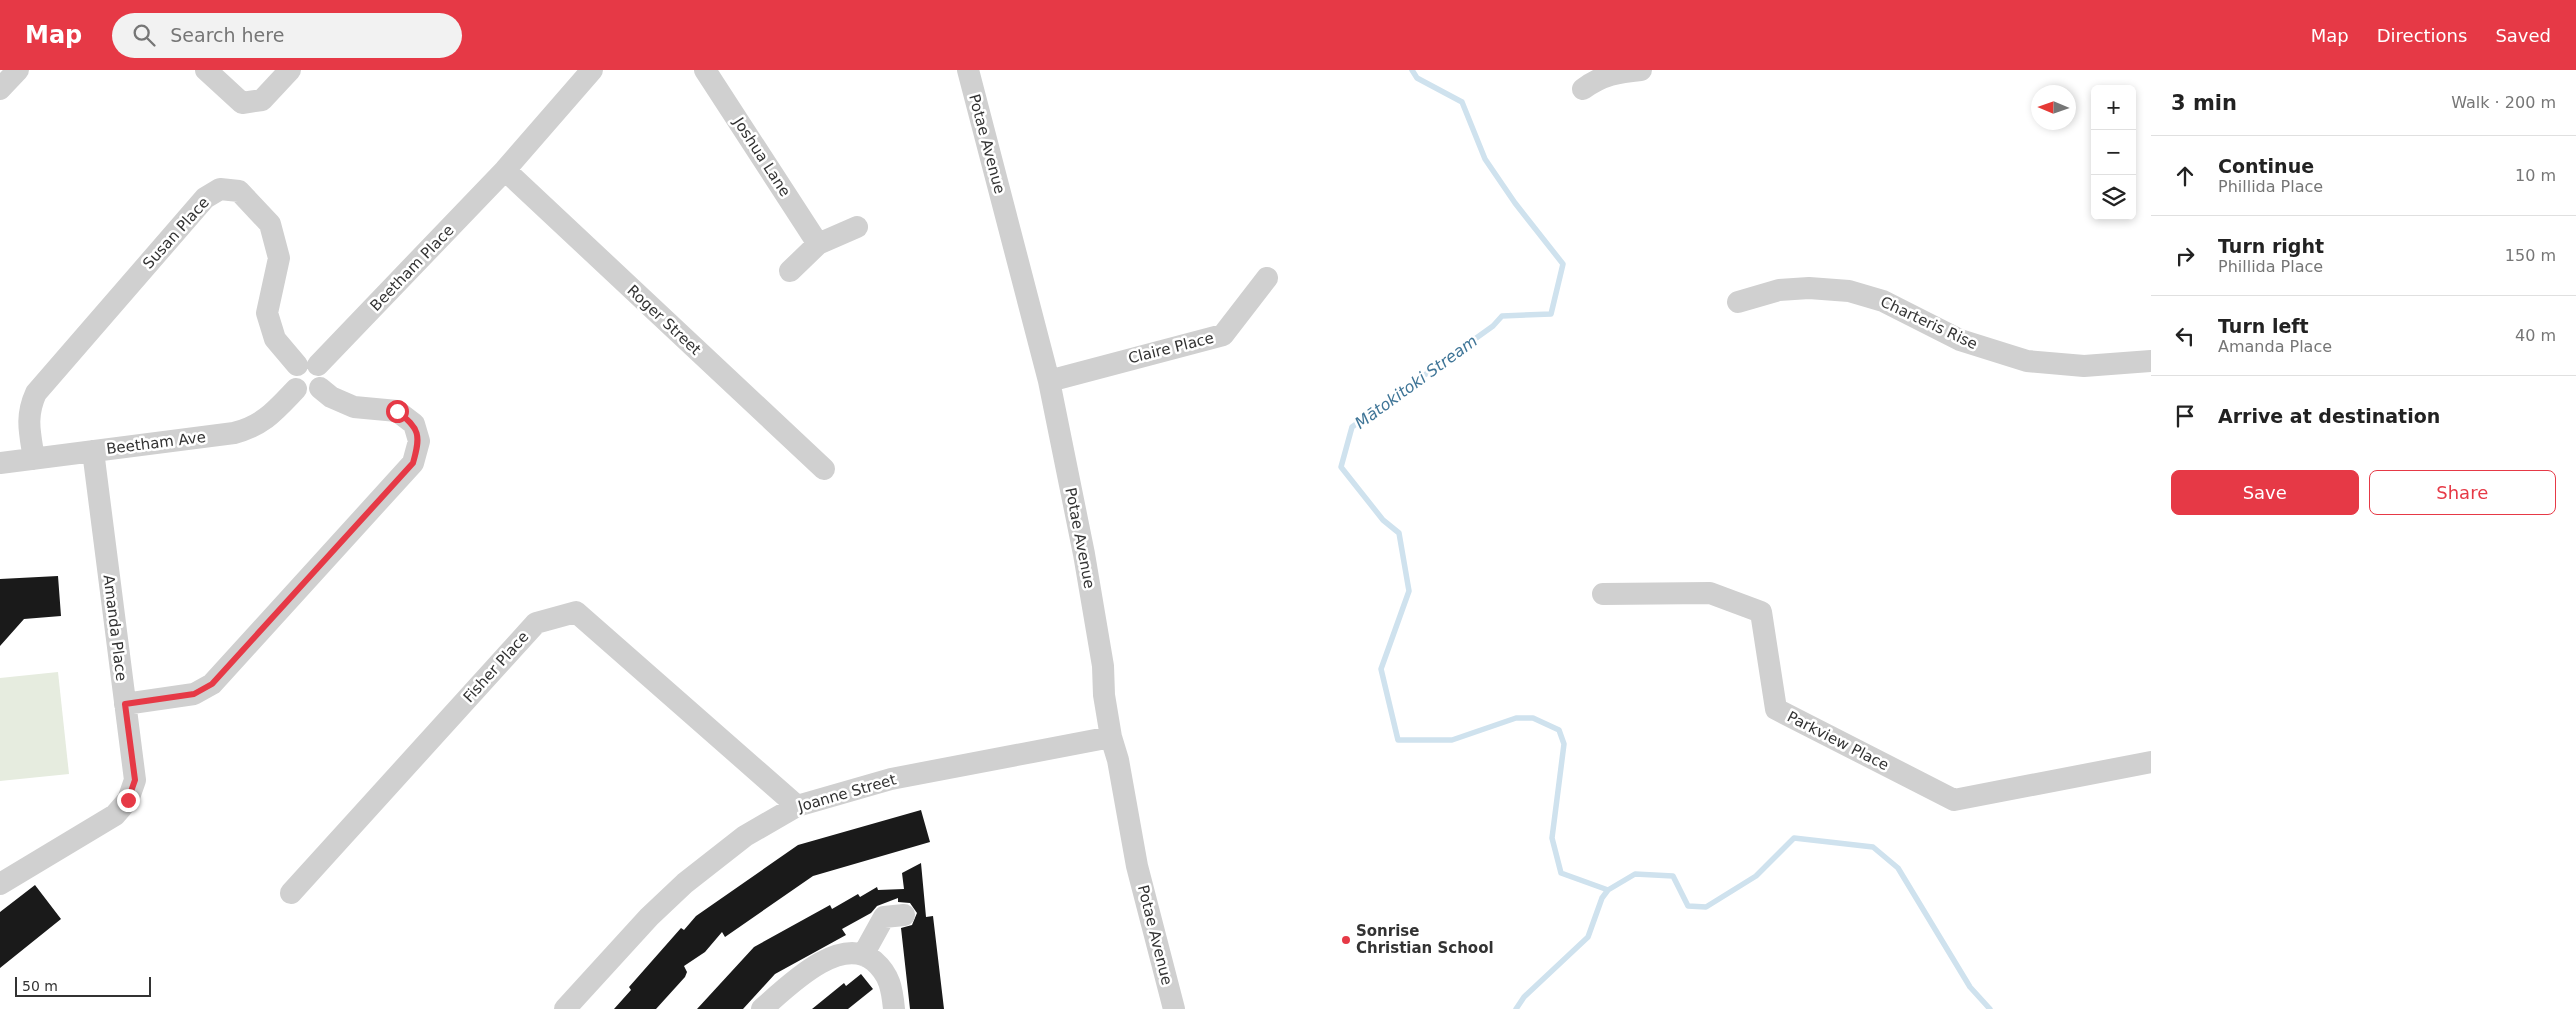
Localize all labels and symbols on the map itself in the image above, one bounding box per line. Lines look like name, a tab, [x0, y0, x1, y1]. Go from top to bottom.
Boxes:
north arrow	[2031, 85, 2076, 130]
street label: Potae Avenue	[965, 92, 1009, 196]
street label: Joshua Lane	[729, 113, 794, 200]
street label: Susan Place	[139, 193, 213, 273]
street label: Beetham Place	[366, 221, 458, 315]
street label: Roger Street	[623, 281, 705, 359]
street label: Charteris Rise	[1878, 293, 1980, 353]
street label: Claire Place	[1126, 329, 1216, 367]
water label: Mātokitoki Stream	[1351, 331, 1481, 433]
route start	[386, 400, 409, 423]
street label: Beetham Ave	[105, 428, 207, 458]
street label: Potae Avenue	[1061, 486, 1099, 590]
street label: Amanda Place	[100, 574, 130, 682]
street label: Fisher Place	[460, 628, 532, 706]
street label: Parkview Place	[1784, 708, 1892, 774]
street label: Joanne Street	[795, 770, 898, 816]
route end	[117, 789, 140, 812]
street label: Potae Avenue	[1134, 883, 1176, 987]
place label: Sonrise Christian School	[1356, 922, 1494, 957]
marker: Sonrise Christian School	[1340, 934, 1352, 946]
scale bar	[15, 974, 151, 997]

